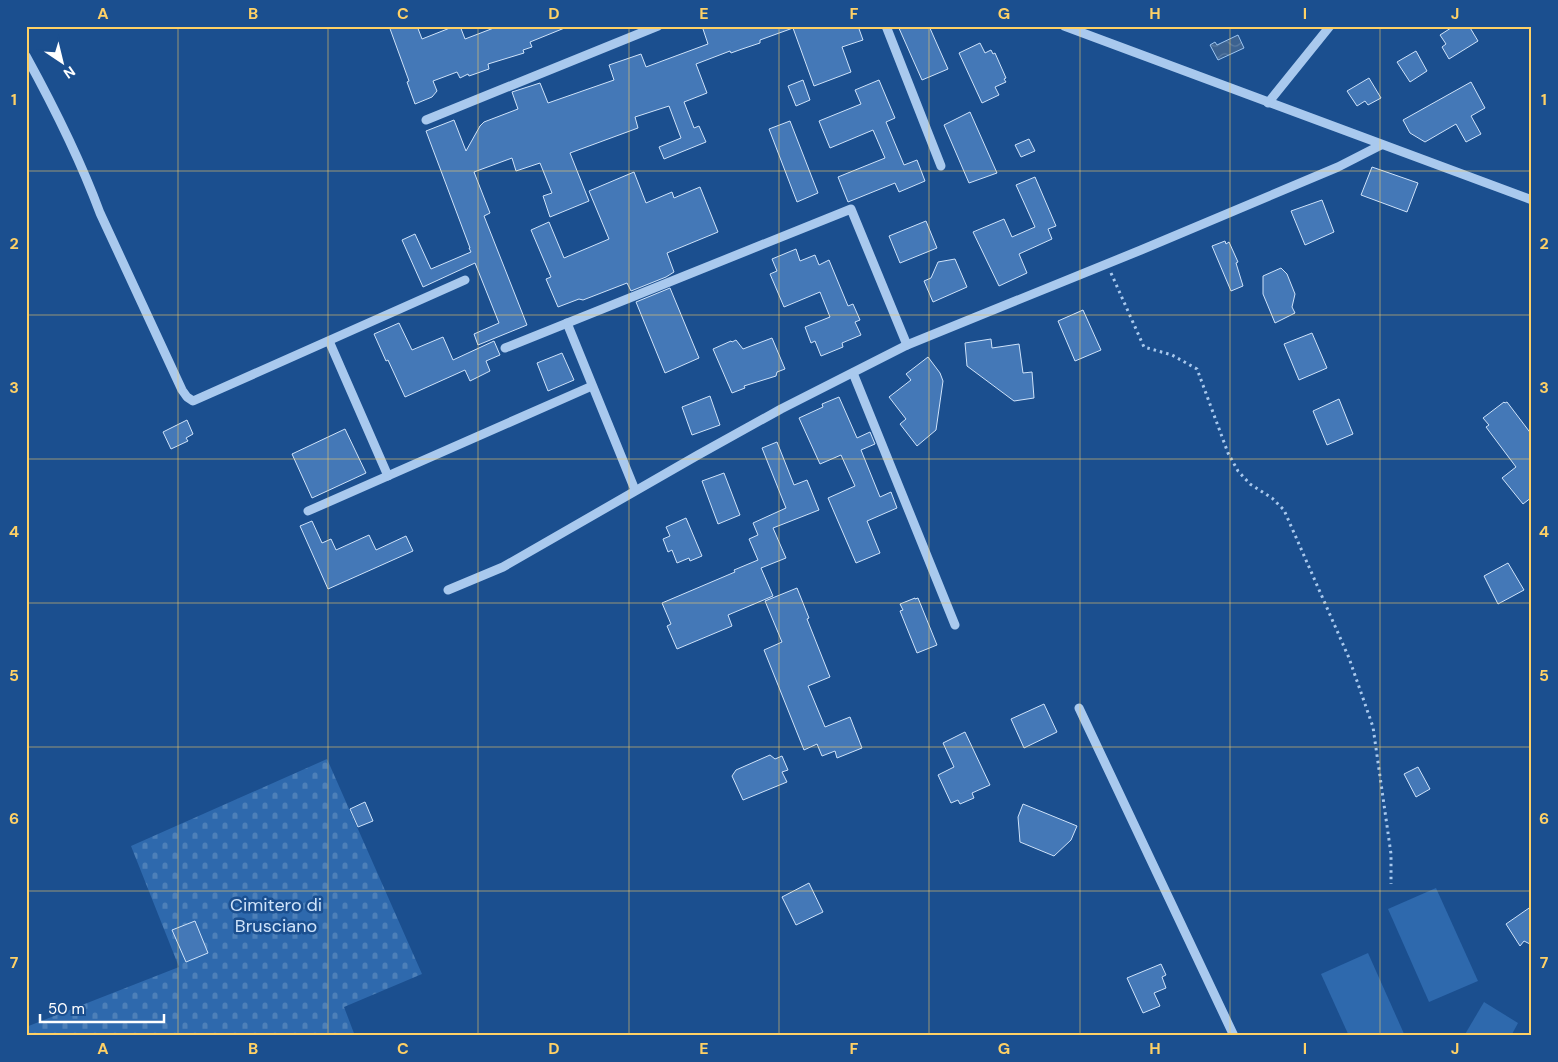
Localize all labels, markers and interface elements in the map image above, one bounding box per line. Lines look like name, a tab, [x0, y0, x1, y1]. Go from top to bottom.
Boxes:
text: A	[97, 3, 109, 24]
text: B	[248, 3, 258, 24]
text: C	[397, 3, 409, 24]
text: D	[548, 3, 560, 24]
text: E	[699, 3, 709, 24]
text: F	[850, 3, 859, 24]
text: G	[998, 3, 1010, 24]
text: H	[1149, 3, 1161, 24]
text: I	[1303, 3, 1307, 24]
text: J	[1451, 3, 1459, 24]
north arrow	[38, 38, 88, 88]
text: N	[60, 62, 79, 83]
text: 1	[11, 89, 17, 110]
text: 1	[1541, 89, 1547, 110]
text: 2	[9, 233, 19, 254]
text: 2	[1539, 233, 1549, 254]
text: 3	[9, 377, 19, 398]
text: 3	[1539, 377, 1549, 398]
text: 4	[9, 521, 19, 542]
text: 4	[1539, 521, 1549, 542]
text: 5	[9, 665, 19, 686]
text: 5	[1539, 665, 1549, 686]
text: 6	[9, 808, 19, 829]
text: 6	[1539, 808, 1549, 829]
park label: Cimitero di Brusciano	[230, 893, 322, 938]
text: 7	[10, 952, 19, 973]
text: 7	[1540, 952, 1549, 973]
scale bar	[40, 992, 164, 1024]
text: 50 m	[48, 999, 85, 1019]
text: A	[97, 1038, 109, 1059]
text: B	[248, 1038, 258, 1059]
text: C	[397, 1038, 409, 1059]
text: D	[548, 1038, 560, 1059]
text: E	[699, 1038, 709, 1059]
text: F	[850, 1038, 859, 1059]
text: G	[998, 1038, 1010, 1059]
text: H	[1149, 1038, 1161, 1059]
text: I	[1303, 1038, 1307, 1059]
text: J	[1451, 1038, 1459, 1059]

